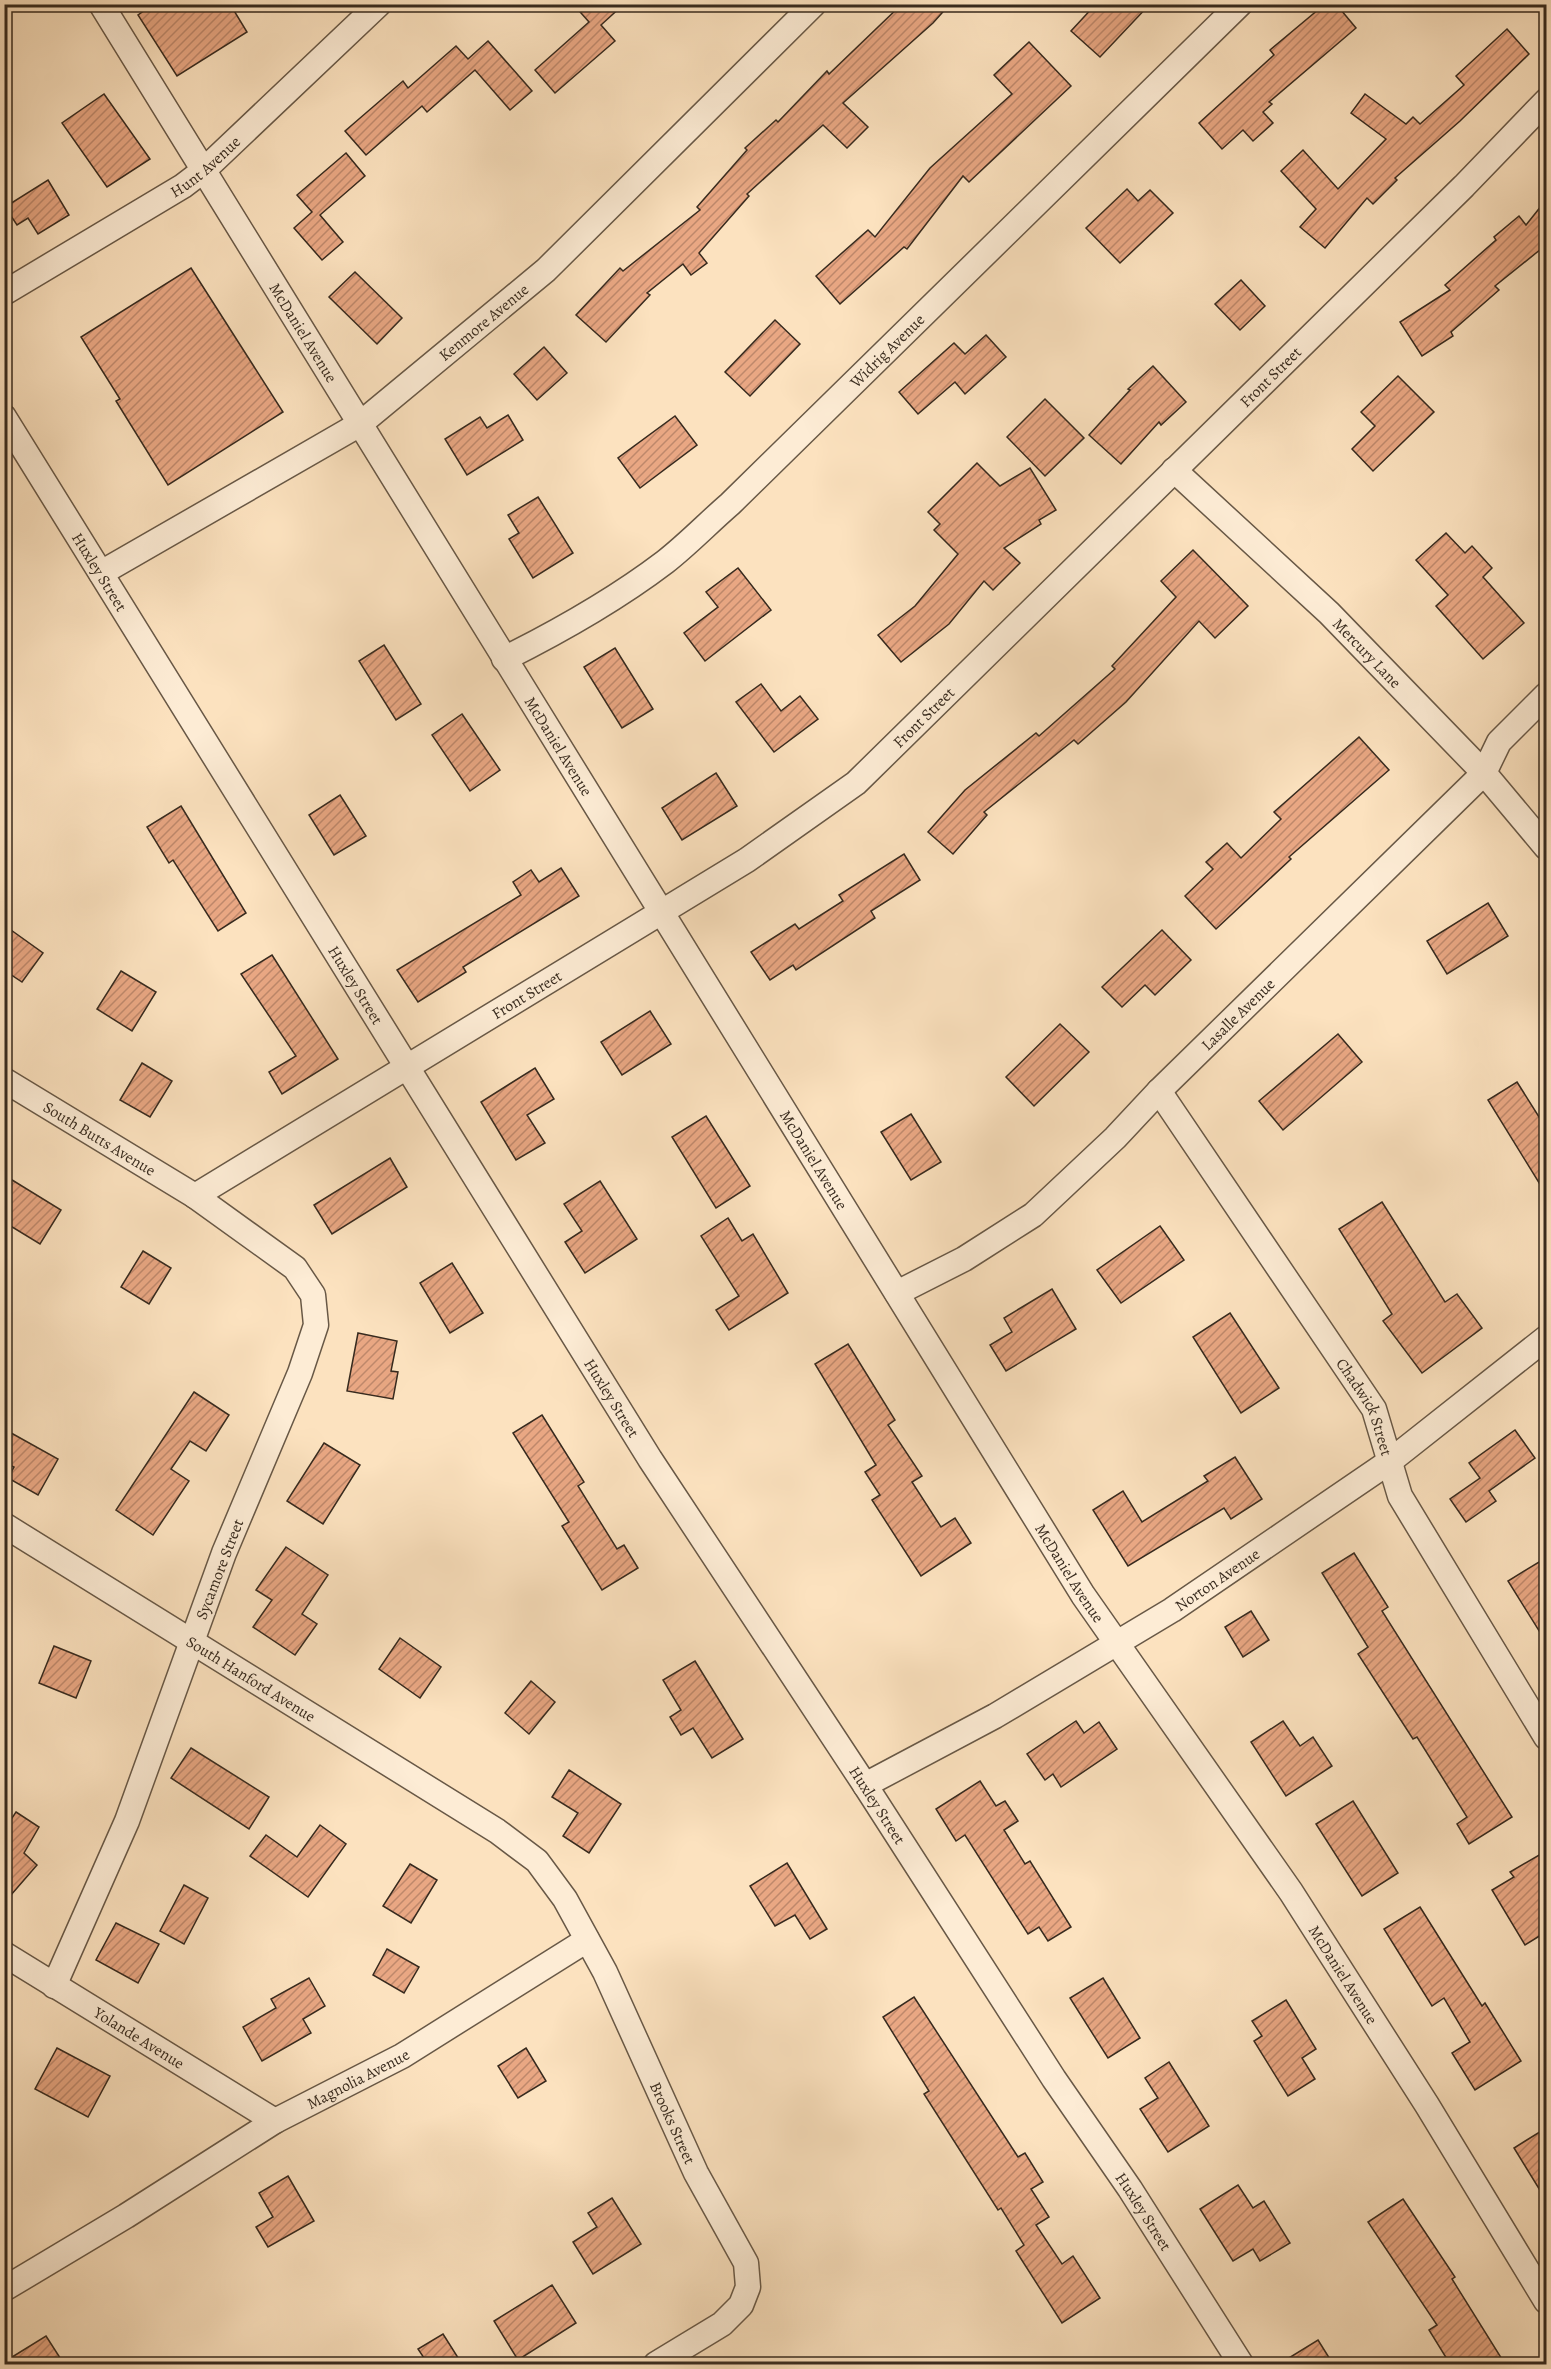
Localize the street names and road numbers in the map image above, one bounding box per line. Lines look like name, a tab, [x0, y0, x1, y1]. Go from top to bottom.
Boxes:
street label: Hunt Avenue	[166, 131, 246, 203]
street label: McDaniel Avenue	[264, 279, 342, 387]
street label: Kenmore Avenue	[434, 279, 534, 366]
street label: Widrig Avenue	[845, 309, 930, 393]
street label: Front Street	[1235, 342, 1306, 412]
street label: Huxley Street	[66, 529, 132, 616]
street label: Mercury Lane	[1327, 613, 1406, 693]
street label: Front Street	[888, 682, 960, 753]
street label: McDaniel Avenue	[519, 692, 597, 801]
street label: Huxley Street	[322, 942, 388, 1029]
street label: Front Street	[488, 965, 566, 1025]
street label: Lasalle Avenue	[1197, 973, 1280, 1056]
street label: South Butts Avenue	[39, 1096, 160, 1182]
street label: McDaniel Avenue	[774, 1106, 853, 1214]
street label: Chadwick Street	[1331, 1354, 1397, 1458]
street label: Huxley Street	[578, 1355, 644, 1442]
street label: Sycamore Street	[191, 1516, 249, 1623]
street label: McDaniel Avenue	[1030, 1520, 1109, 1627]
street label: Norton Avenue	[1171, 1543, 1264, 1617]
street label: South Hanford Avenue	[182, 1631, 319, 1728]
street label: Huxley Street	[843, 1762, 910, 1849]
street label: McDaniel Avenue	[1303, 1921, 1383, 2029]
street label: Yolande Avenue	[88, 2001, 188, 2075]
street label: Magnolia Avenue	[303, 2044, 414, 2115]
street label: Brooks Street	[644, 2078, 700, 2168]
street label: Huxley Street	[1110, 2168, 1176, 2255]

